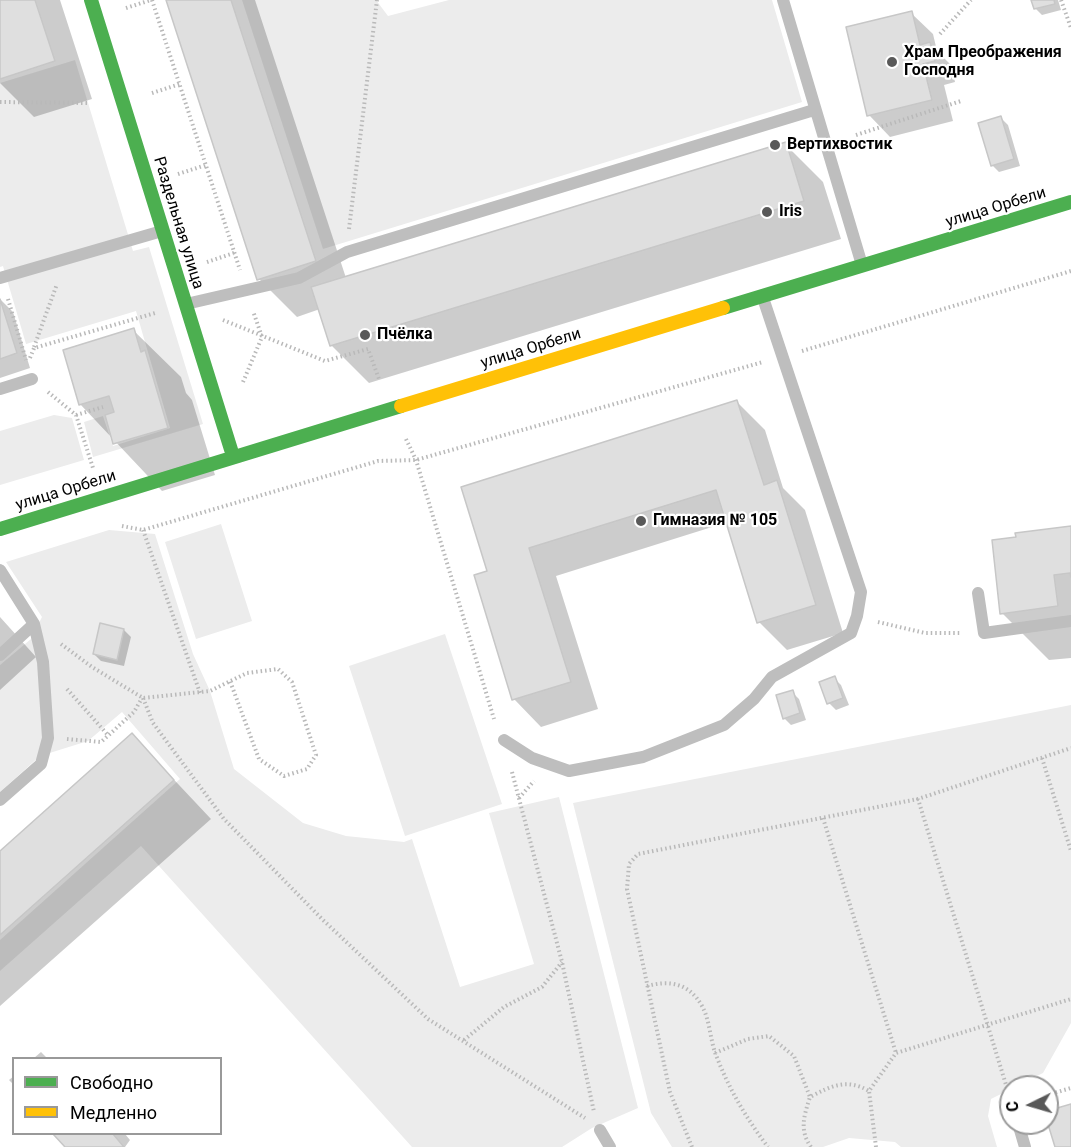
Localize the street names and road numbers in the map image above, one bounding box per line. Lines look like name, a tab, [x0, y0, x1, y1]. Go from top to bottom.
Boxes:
street label: Раздельная улица	[149, 154, 207, 292]
street label: улица Орбели	[944, 184, 1048, 232]
street label: улица Орбели	[479, 325, 583, 373]
street label: улица Орбели	[14, 467, 118, 515]

